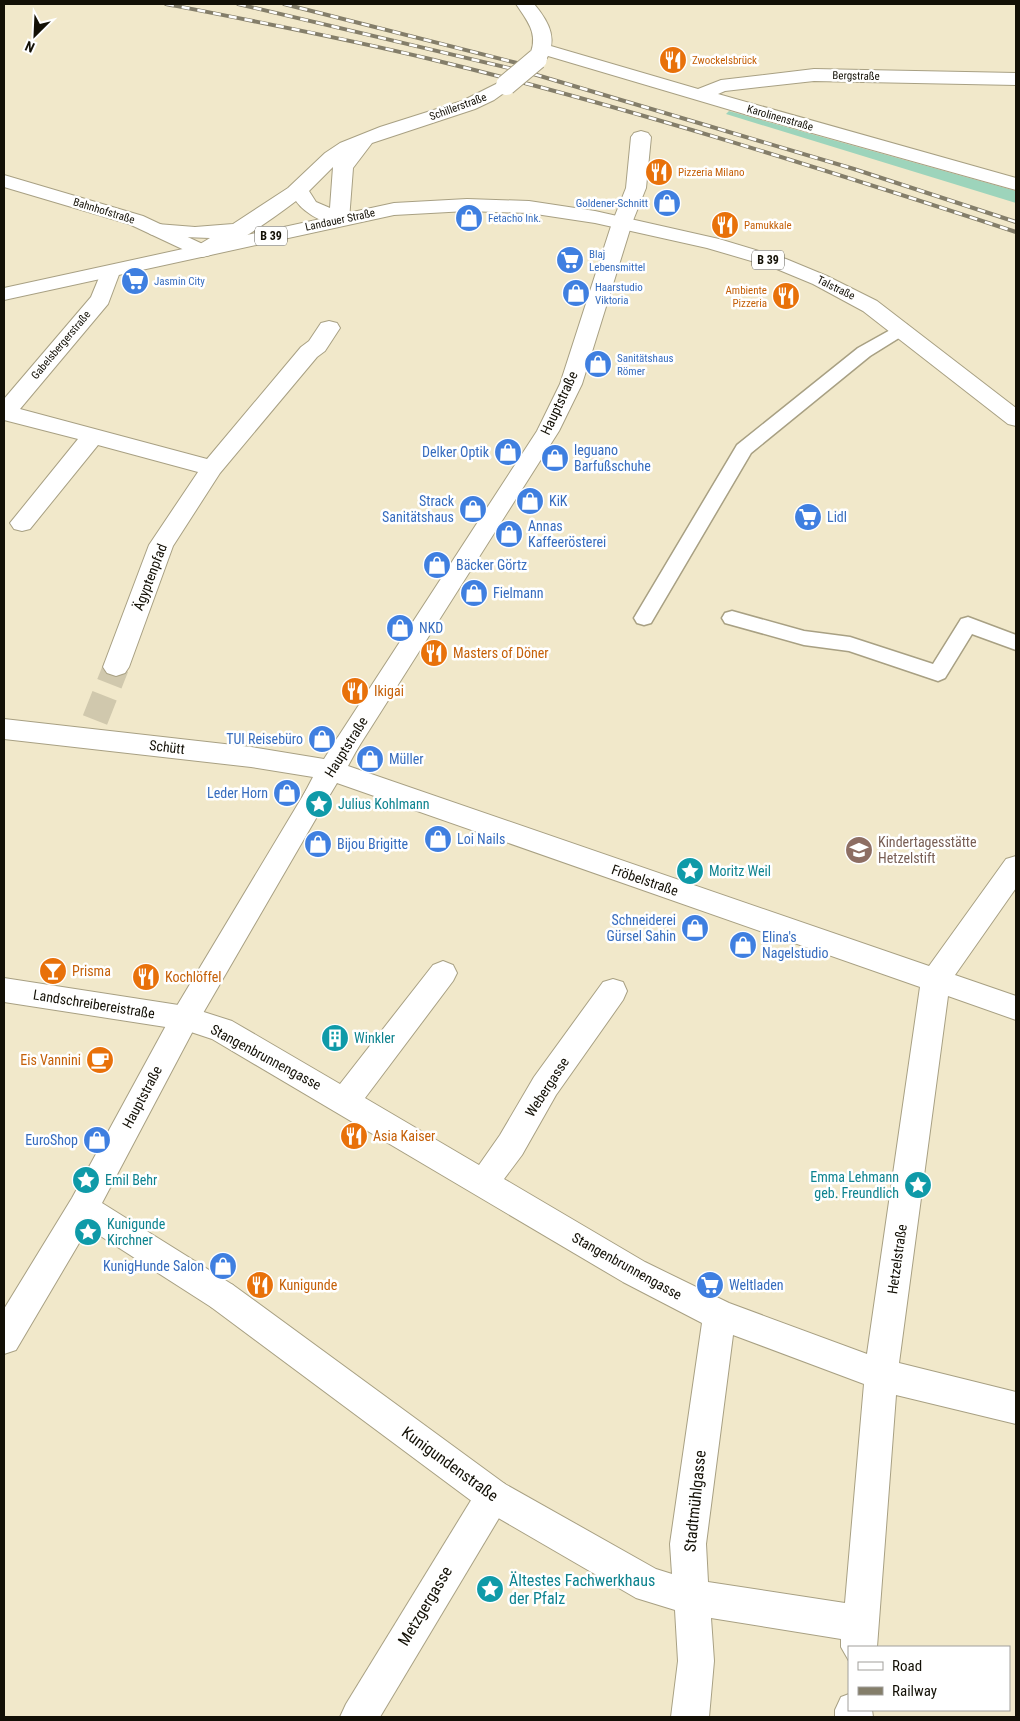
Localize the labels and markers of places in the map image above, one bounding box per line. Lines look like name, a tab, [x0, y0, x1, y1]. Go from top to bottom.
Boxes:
restaurant icon: Zwockelsbrück	[658, 45, 688, 75]
place label: Zwockelsbrück	[692, 54, 757, 67]
restaurant icon: Pizzeria Milano	[644, 157, 674, 187]
place label: Pizzeria Milano	[678, 166, 745, 179]
shop icon: Goldener-Schnitt	[652, 188, 682, 218]
place label: Goldener-Schnitt	[576, 197, 648, 210]
shop icon: Fetacho Ink.	[454, 203, 484, 233]
restaurant icon: Pamukkale	[710, 210, 740, 240]
place label: Fetacho Ink.	[488, 212, 541, 225]
place label: Pamukkale	[744, 219, 792, 232]
supermarket icon: Blaj Lebensmittel	[555, 245, 585, 275]
place label: Blaj Lebensmittel	[589, 248, 645, 274]
supermarket icon: Jasmin City	[120, 266, 150, 296]
place label: Jasmin City	[154, 275, 205, 288]
shop icon: Haarstudio Viktoria	[561, 278, 591, 308]
place label: Haarstudio Viktoria	[595, 281, 643, 307]
restaurant icon: Ambiente Pizzeria	[771, 281, 801, 311]
place label: Ambiente Pizzeria	[726, 284, 767, 310]
shop icon: Sanitätshaus Römer	[583, 349, 613, 379]
place label: Sanitätshaus Römer	[617, 352, 674, 378]
shop icon: Delker Optik	[493, 437, 523, 467]
place label: leguano Barfußschuhe	[574, 442, 651, 474]
shop icon: leguano Barfußschuhe	[540, 443, 570, 473]
place label: Delker Optik	[422, 444, 490, 460]
shop icon: KiK	[515, 486, 545, 516]
place label: Strack Sanitätshaus	[382, 493, 455, 525]
place label: KiK	[549, 493, 568, 509]
shop icon: Strack Sanitätshaus	[458, 494, 488, 524]
supermarket icon: Lidl	[793, 502, 823, 532]
place label: Lidl	[827, 509, 847, 525]
place label: Annas Kaffeerösterei	[528, 518, 606, 550]
shop icon: Annas Kaffeerösterei	[494, 519, 524, 549]
shop icon: Bäcker Görtz	[422, 550, 452, 580]
place label: Bäcker Görtz	[456, 557, 527, 573]
shop icon: Fielmann	[459, 578, 489, 608]
place label: Fielmann	[493, 585, 544, 601]
shop icon: NKD	[385, 613, 415, 643]
place label: NKD	[419, 620, 443, 636]
restaurant icon: Masters of Döner	[419, 638, 449, 668]
place label: Masters of Döner	[453, 645, 549, 661]
restaurant icon: Ikigai	[340, 676, 370, 706]
place label: Ikigai	[374, 683, 404, 699]
shop icon: TUI Reisebüro	[307, 724, 337, 754]
place label: TUI Reisebüro	[226, 731, 303, 747]
shop icon: Müller	[355, 744, 385, 774]
place label: Müller	[389, 751, 424, 767]
shop icon: Leder Horn	[272, 778, 302, 808]
place label: Leder Horn	[207, 785, 268, 801]
place icon: Julius Kohlmann	[304, 789, 334, 819]
place label: Julius Kohlmann	[338, 796, 430, 812]
shop icon: Loi Nails	[423, 824, 453, 854]
shop icon: Bijou Brigitte	[303, 829, 333, 859]
place label: Loi Nails	[457, 831, 505, 847]
place label: Kindertagesstätte Hetzelstift	[878, 834, 977, 866]
school or university icon: Kindertagesstätte Hetzelstift	[844, 835, 874, 865]
place label: Bijou Brigitte	[337, 836, 409, 852]
place icon: Moritz Weil	[675, 856, 705, 886]
place label: Moritz Weil	[709, 863, 771, 879]
place label: Schneiderei Gürsel Sahin	[607, 912, 676, 944]
shop icon: Schneiderei Gürsel Sahin	[680, 913, 710, 943]
place label: Elina's Nagelstudio	[762, 929, 829, 961]
shop icon: Elina's Nagelstudio	[728, 930, 758, 960]
bar icon: Prisma	[38, 956, 68, 986]
restaurant icon: Kochlöffel	[131, 962, 161, 992]
place label: Prisma	[72, 963, 111, 979]
place label: Kochlöffel	[165, 969, 221, 985]
building icon: Winkler	[320, 1023, 350, 1053]
place label: Winkler	[354, 1030, 395, 1046]
cafe icon: Eis Vannini	[85, 1045, 115, 1075]
place label: Eis Vannini	[20, 1052, 81, 1068]
restaurant icon: Asia Kaiser	[339, 1121, 369, 1151]
shop icon: EuroShop	[82, 1125, 112, 1155]
place label: Asia Kaiser	[373, 1128, 435, 1144]
place label: EuroShop	[25, 1132, 78, 1148]
place icon: Emil Behr	[71, 1165, 101, 1195]
place label: Emma Lehmann geb. Freundlich	[810, 1169, 899, 1201]
place icon: Emma Lehmann geb. Freundlich	[903, 1170, 933, 1200]
place label: Emil Behr	[105, 1172, 157, 1188]
place label: Kunigunde Kirchner	[107, 1216, 166, 1248]
place icon: Kunigunde Kirchner	[73, 1217, 103, 1247]
shop icon: KunigHunde Salon	[208, 1251, 238, 1281]
place label: KunigHunde Salon	[103, 1258, 204, 1274]
restaurant icon: Kunigunde	[245, 1270, 275, 1300]
supermarket icon: Weltladen	[695, 1270, 725, 1300]
place label: Kunigunde	[279, 1277, 338, 1293]
place label: Weltladen	[729, 1277, 784, 1293]
place label: Ältestes Fachwerkhaus der Pfalz	[509, 1571, 655, 1608]
place icon: Ältestes Fachwerkhaus der Pfalz	[475, 1574, 505, 1604]

